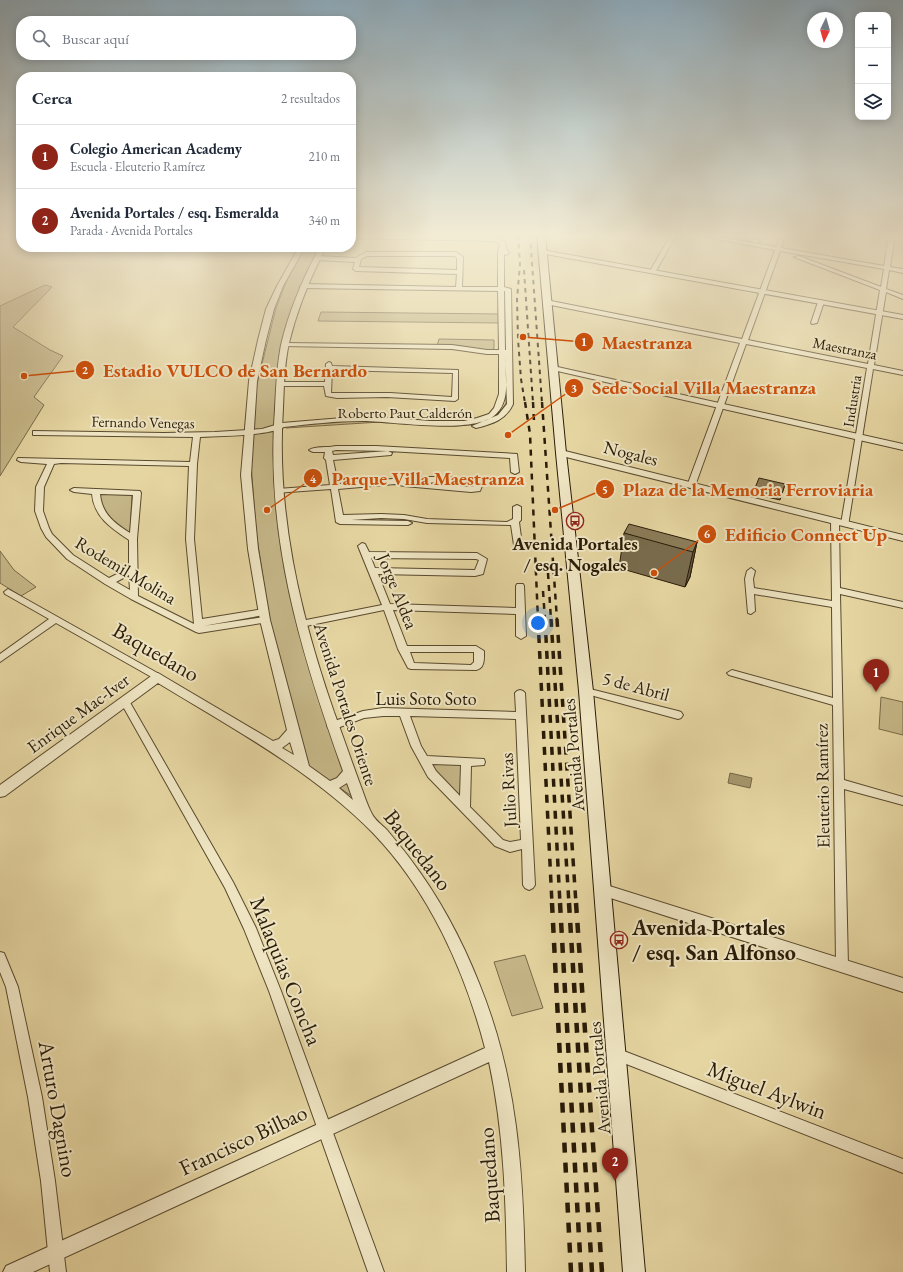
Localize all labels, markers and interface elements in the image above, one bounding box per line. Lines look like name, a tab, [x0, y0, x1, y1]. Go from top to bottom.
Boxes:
north arrow	[807, 12, 843, 48]
map controls	[855, 12, 891, 120]
button: +	[855, 12, 891, 48]
search box	[16, 16, 356, 60]
icon: search	[30, 27, 52, 49]
text: Buscar aquí	[62, 29, 129, 48]
button: −	[855, 48, 891, 84]
button: layers	[855, 84, 891, 120]
text: Cerca	[32, 87, 72, 109]
text: 2 resultados	[281, 90, 340, 107]
text: Colegio American Academy	[70, 139, 242, 158]
text: 1	[42, 148, 48, 165]
text: 210 m	[309, 148, 340, 165]
text: Escuela · Eleuterio Ramírez	[70, 158, 205, 175]
text: Avenida Portales / esq. Esmeralda	[70, 203, 279, 222]
text: 2	[42, 212, 48, 229]
text: 340 m	[309, 212, 340, 229]
text: Parada · Avenida Portales	[70, 222, 193, 239]
callout: Maestranza	[574, 326, 701, 357]
text: Maestranza	[602, 330, 693, 355]
street label: Maestranza	[811, 332, 879, 364]
text: 1	[581, 334, 587, 350]
callout: Estadio VULCO de San Bernardo	[75, 354, 376, 385]
text: Estadio VULCO de San Bernardo	[103, 358, 368, 383]
text: 2	[82, 362, 89, 378]
callout: Sede Social Villa Maestranza	[564, 372, 824, 403]
street label: Industria	[838, 373, 866, 429]
text: Sede Social Villa Maestranza	[592, 375, 817, 400]
text: 3	[571, 380, 577, 396]
street label: Roberto Paut Calderón	[337, 403, 473, 422]
street label: Fernando Venegas	[91, 412, 195, 432]
street label: Nogales	[601, 435, 661, 471]
callout: Parque Villa Maestranza	[303, 463, 532, 494]
text: Parque Villa Maestranza	[331, 466, 525, 491]
text: 4	[310, 471, 317, 487]
callout: Plaza de la Memoria Ferroviaria	[595, 474, 882, 505]
text: Plaza de la Memoria Ferroviaria	[623, 477, 874, 502]
text: 5	[602, 482, 608, 498]
bus stop icon: Avenida Portales / esq. Nogales	[565, 511, 585, 531]
callout: Edificio Connect Up	[697, 519, 895, 550]
text: Edificio Connect Up	[725, 522, 887, 547]
text: 6	[704, 526, 711, 542]
street label: Rodemil Molina	[71, 531, 182, 610]
place label: Avenida Portales / esq. Nogales	[511, 532, 638, 576]
street label: Jorge Aldea	[372, 548, 424, 633]
your location	[528, 613, 548, 633]
street label: Baquedano	[107, 616, 205, 688]
street label: Avenida Portales Oriente	[308, 618, 383, 789]
pin: 1	[863, 659, 889, 692]
street label: 5 de Abril	[600, 666, 672, 706]
street label: Enrique Mac-Iver	[22, 668, 134, 758]
street label: Luis Soto Soto	[375, 687, 477, 710]
street label: Avenida Portales	[557, 697, 589, 813]
street label: Eleuterio Ramírez	[809, 723, 835, 849]
street label: Julio Rivas	[495, 752, 522, 830]
street label: Baquedano	[377, 803, 459, 897]
street label: Malaquias Concha	[243, 892, 329, 1050]
place label: Avenida Portales / esq. San Alfonso	[631, 913, 796, 967]
bus stop icon: Avenida Portales / esq. San Alfonso	[609, 930, 629, 950]
street label: Avenida Portales	[583, 1020, 615, 1136]
street label: Arturo Dagnino	[32, 1037, 84, 1180]
street label: Miguel Aylwin	[703, 1054, 831, 1126]
street label: Francisco Bilbao	[174, 1098, 312, 1182]
street label: Baquedano	[471, 1126, 507, 1224]
pin: 2	[602, 1148, 628, 1181]

